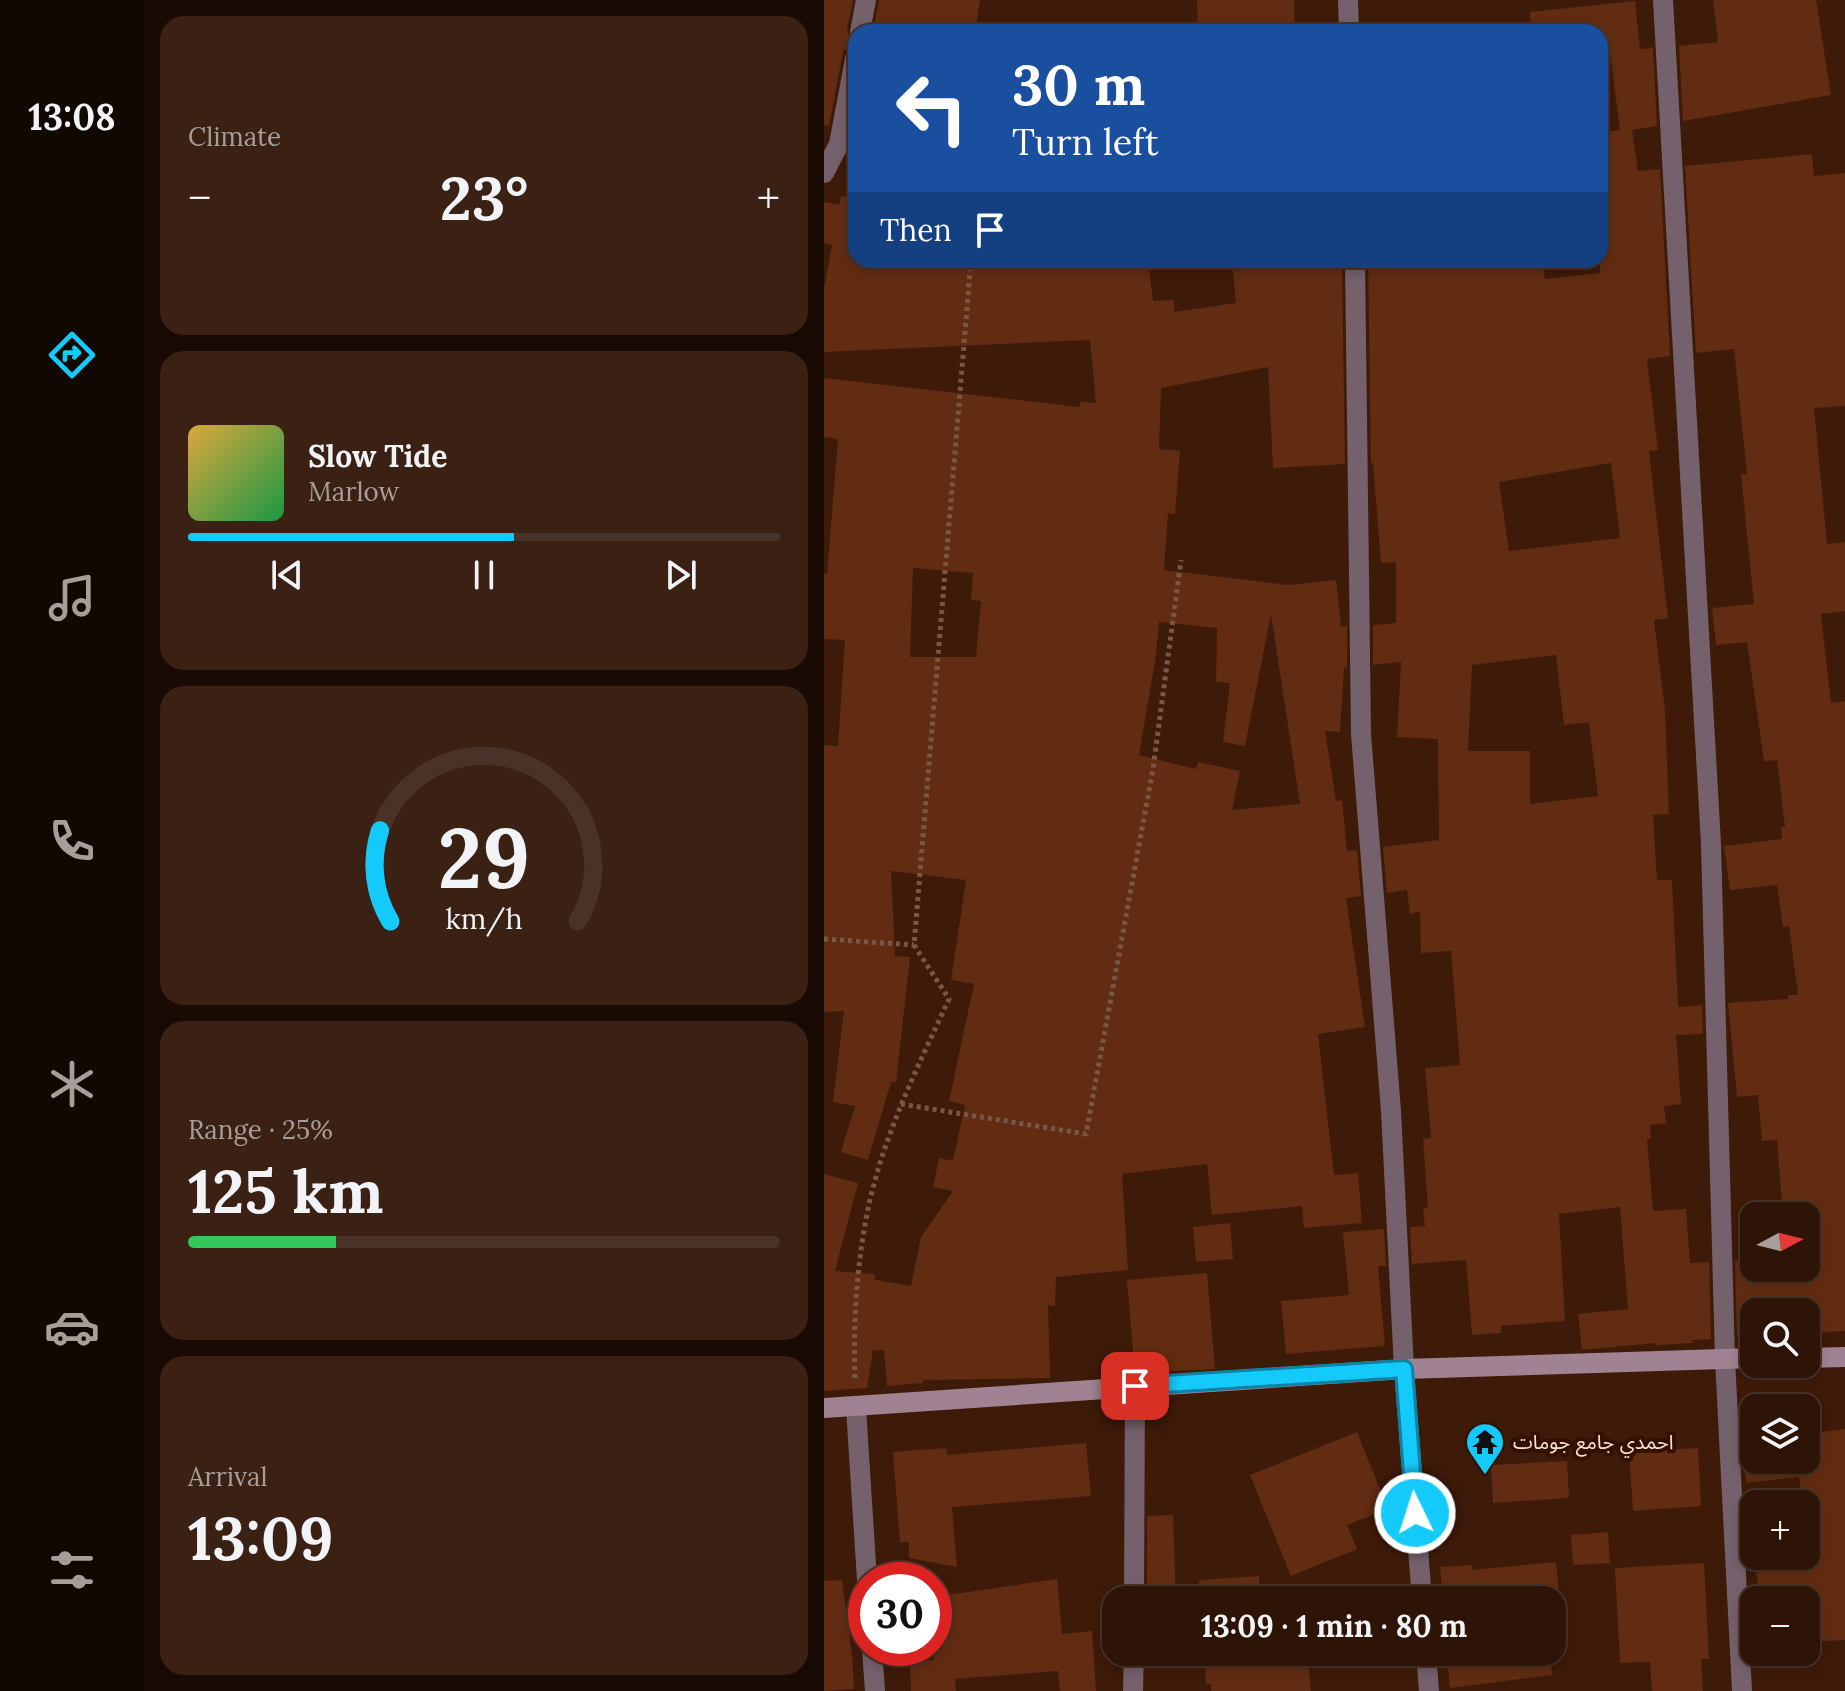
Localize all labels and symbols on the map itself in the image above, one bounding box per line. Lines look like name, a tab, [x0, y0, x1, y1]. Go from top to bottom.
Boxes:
north arrow	[1740, 1202, 1820, 1282]
pin	[1101, 1352, 1169, 1420]
temple icon: احمدي جامع جومات	[1464, 1421, 1506, 1476]
place label: احمدي جامع جومات	[1513, 1429, 1674, 1458]
position arrow	[1373, 1471, 1457, 1555]
speed limit sign: 30	[848, 1562, 952, 1666]

